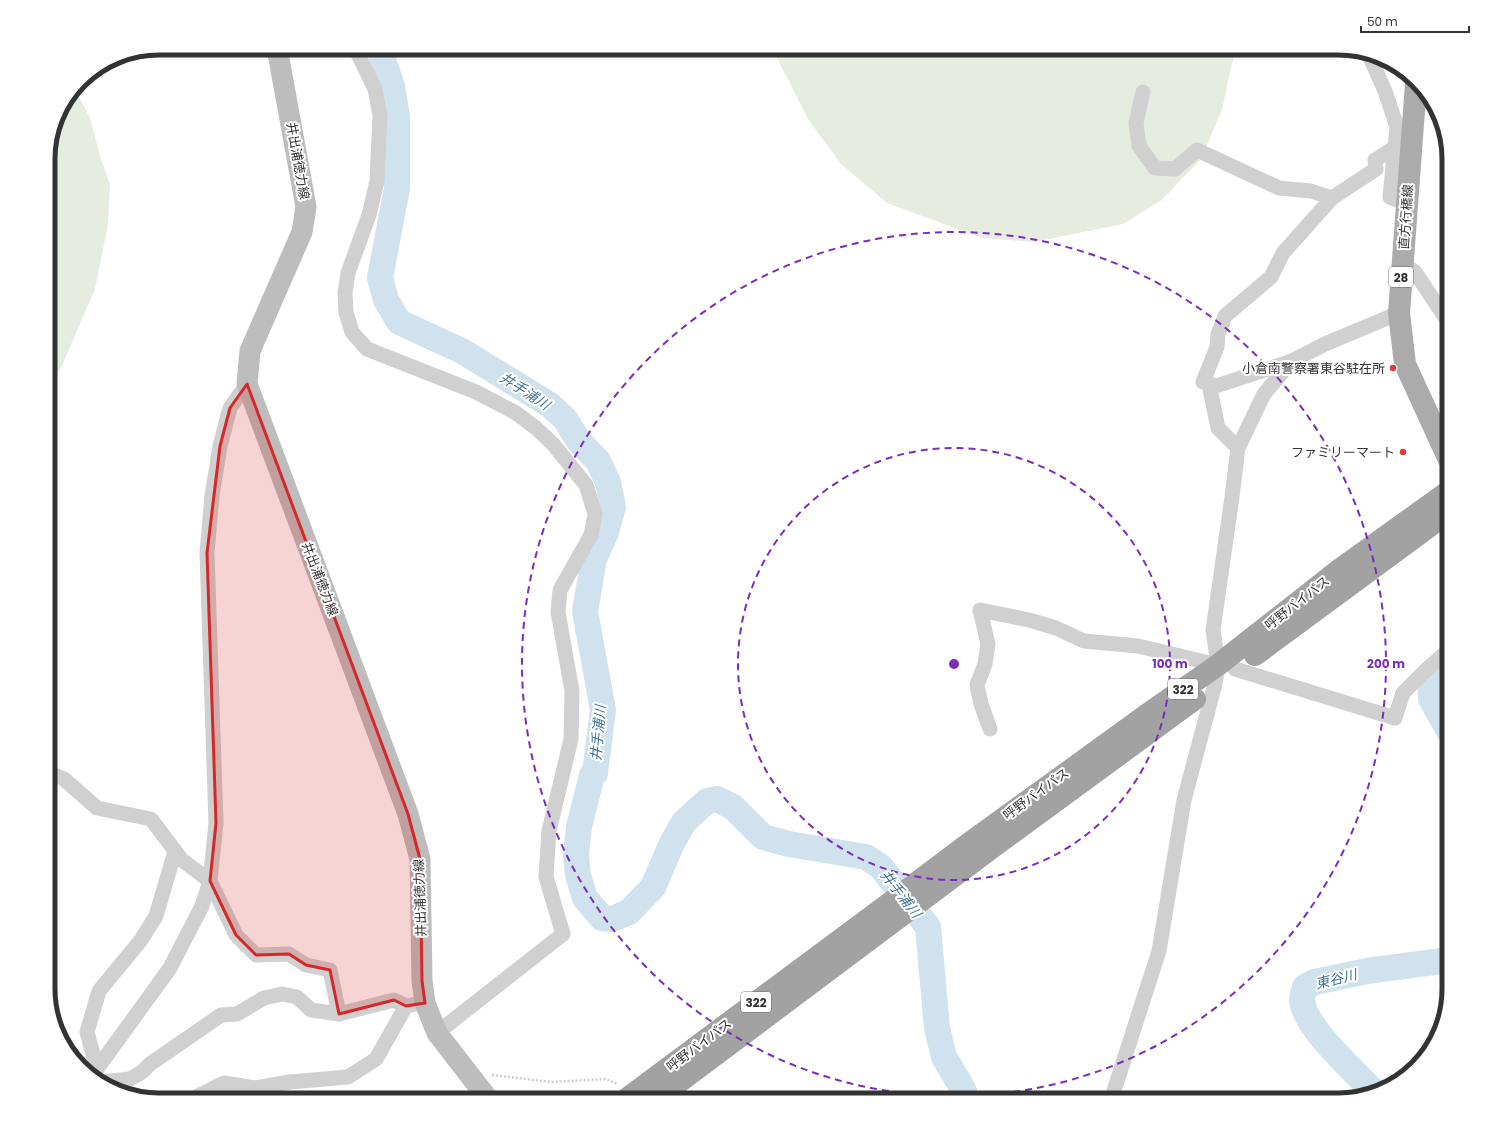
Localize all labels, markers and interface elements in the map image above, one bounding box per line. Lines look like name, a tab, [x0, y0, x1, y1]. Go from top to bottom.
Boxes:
scale bar	[1361, 8, 1469, 34]
text: 50 m	[1367, 13, 1398, 30]
street label: 井出浦徳力線	[282, 121, 314, 201]
street label: 直方行橋線	[1394, 184, 1418, 250]
road number: 28	[1389, 267, 1413, 287]
place label: 小倉南警察署東谷駐在所	[1242, 359, 1385, 378]
marker: 小倉南警察署東谷駐在所	[1388, 363, 1398, 373]
water label: 井手浦川	[496, 367, 556, 416]
place label: ファミリーマート	[1291, 443, 1395, 462]
marker: ファミリーマート	[1398, 447, 1408, 457]
street label: 井出浦徳力線	[297, 539, 343, 619]
street label: 呼野バイパス	[1261, 572, 1333, 634]
text: 100 m	[1152, 655, 1188, 672]
text: 200 m	[1367, 655, 1405, 672]
centre of rings	[947, 657, 961, 671]
road number: 322	[1168, 679, 1198, 699]
water label: 井手浦川	[586, 702, 611, 762]
street label: 呼野バイパス	[999, 763, 1073, 825]
street label: 井出浦徳力線	[409, 859, 431, 937]
water label: 井手浦川	[876, 866, 927, 924]
water label: 東谷川	[1313, 964, 1361, 994]
road number: 322	[741, 992, 771, 1012]
street label: 呼野バイパス	[662, 1014, 736, 1076]

